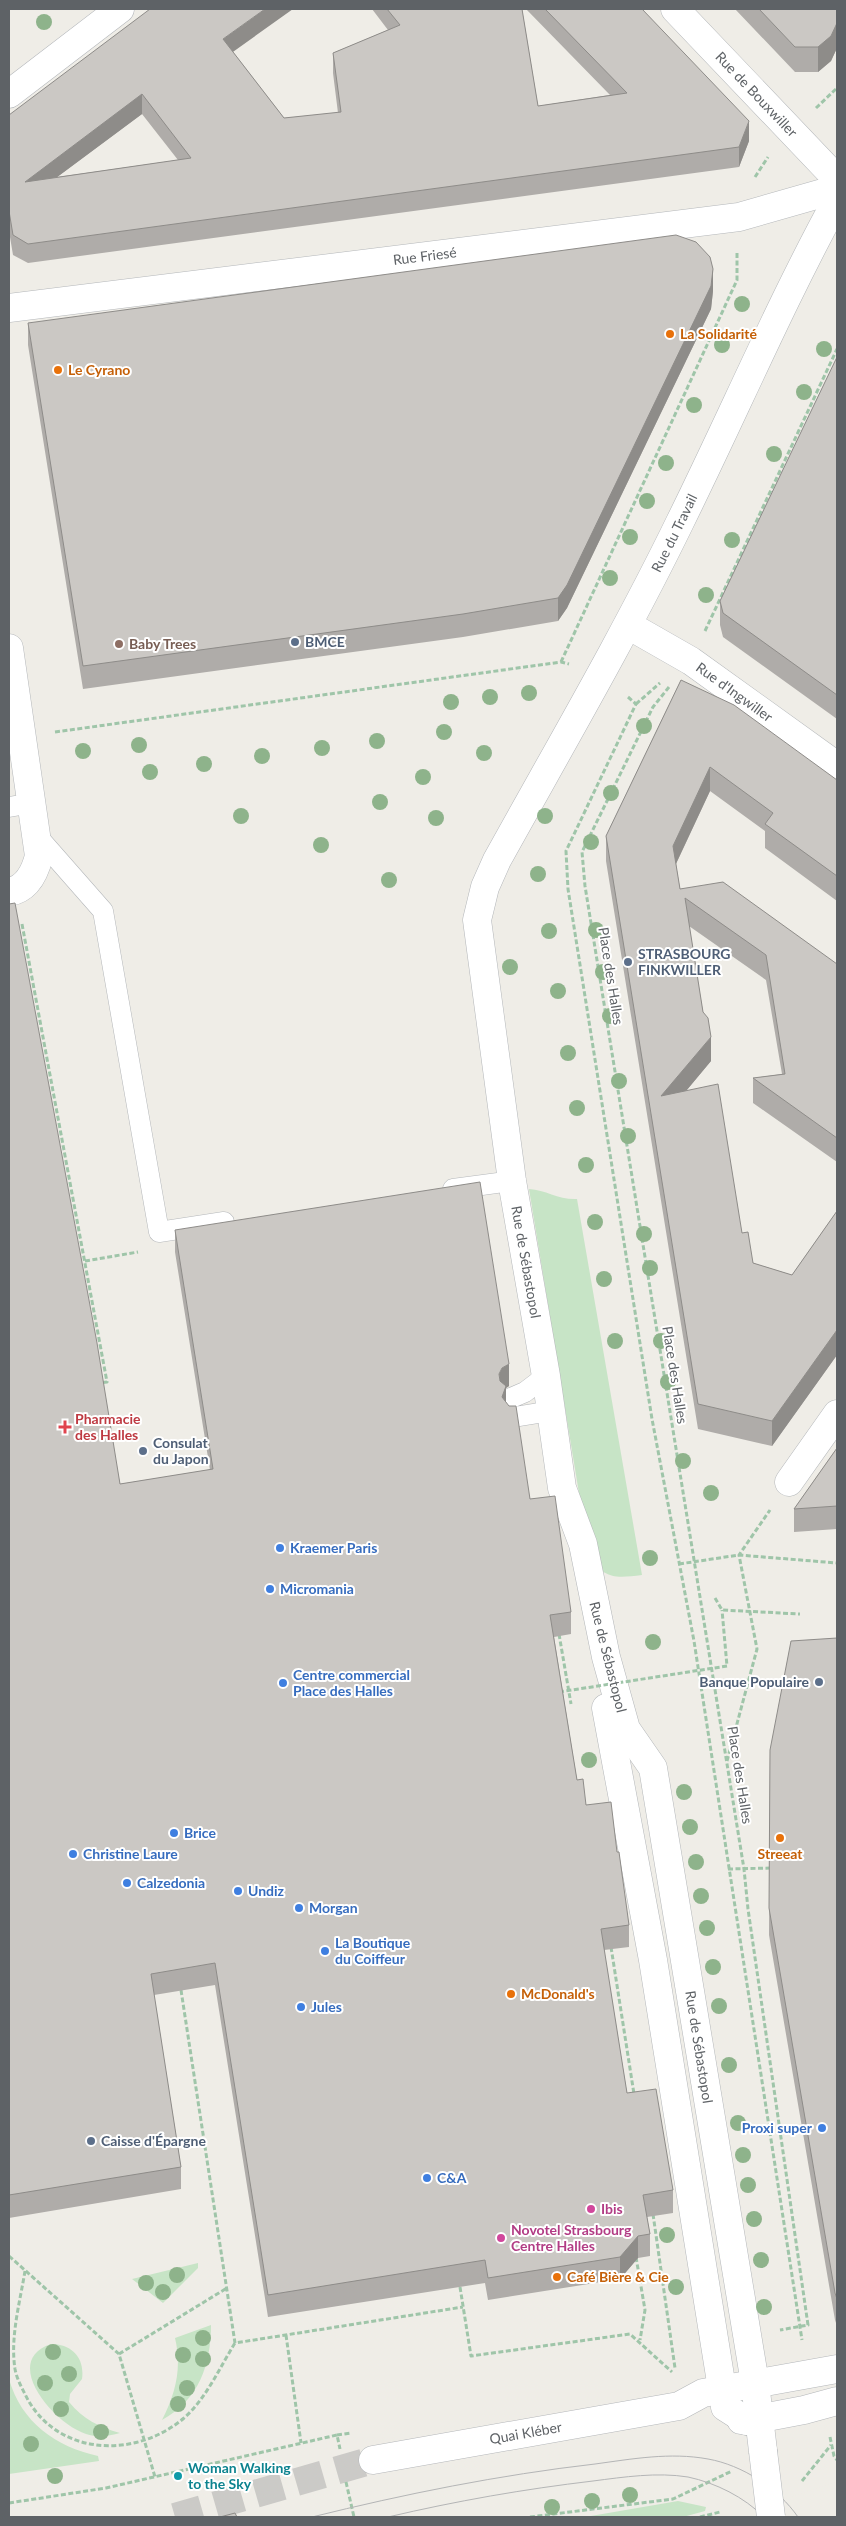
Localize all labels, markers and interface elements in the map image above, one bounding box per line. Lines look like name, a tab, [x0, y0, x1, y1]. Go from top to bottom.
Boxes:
street label: Rue de Bouxwiller	[712, 48, 801, 140]
street label: Rue Friesé	[392, 243, 458, 268]
place label: La Solidarité	[680, 325, 757, 342]
marker: La Solidarité	[664, 328, 676, 340]
place label: Le Cyrano	[68, 361, 130, 378]
marker: Le Cyrano	[52, 364, 64, 376]
street label: Rue du Travail	[647, 491, 700, 575]
place label: BMCE	[305, 633, 345, 650]
place label: Baby Trees	[129, 635, 196, 652]
marker: BMCE	[289, 636, 301, 648]
marker: Baby Trees	[113, 638, 125, 650]
street label: Rue d'Ingwiller	[693, 658, 776, 725]
street label: Place des Halles	[595, 926, 628, 1026]
place label: STRASBOURG FINKWILLER	[638, 945, 730, 978]
marker: STRASBOURG FINKWILLER	[622, 956, 634, 968]
street label: Rue de Sébastopol	[508, 1204, 545, 1319]
street label: Place des Halles	[659, 1325, 692, 1425]
place label: Pharmacie des Halles	[75, 1410, 141, 1443]
marker: Pharmacie des Halles	[59, 1421, 71, 1433]
place label: Consulat du Japon	[153, 1434, 209, 1467]
marker: Consulat du Japon	[137, 1445, 149, 1457]
place label: Kraemer Paris	[290, 1539, 377, 1556]
marker: Kraemer Paris	[274, 1542, 286, 1554]
place label: Micromania	[280, 1580, 354, 1597]
marker: Micromania	[264, 1583, 276, 1595]
street label: Rue de Sébastopol	[586, 1600, 631, 1714]
place label: Centre commercial Place des Halles	[293, 1666, 410, 1699]
place label: Banque Populaire	[699, 1673, 810, 1690]
marker: Banque Populaire	[813, 1676, 825, 1688]
marker: Centre commercial Place des Halles	[277, 1677, 289, 1689]
street label: Place des Halles	[724, 1725, 757, 1825]
place label: Brice	[184, 1824, 216, 1841]
marker: Brice	[168, 1827, 180, 1839]
marker: Streeat	[774, 1832, 786, 1844]
place label: Christine Laure	[83, 1845, 178, 1862]
place label: Streeat	[758, 1845, 803, 1862]
marker: Christine Laure	[67, 1848, 79, 1860]
place label: Calzedonia	[137, 1874, 205, 1891]
marker: Calzedonia	[121, 1877, 133, 1889]
place label: Undiz	[248, 1882, 285, 1899]
marker: Undiz	[232, 1885, 244, 1897]
place label: Morgan	[309, 1899, 358, 1916]
marker: Morgan	[293, 1902, 305, 1914]
place label: La Boutique du Coiffeur	[335, 1934, 411, 1967]
marker: La Boutique du Coiffeur	[319, 1945, 331, 1957]
place label: McDonald's	[521, 1985, 595, 2002]
marker: McDonald's	[505, 1988, 517, 2000]
street label: Rue de Sébastopol	[682, 1989, 717, 2105]
place label: Jules	[311, 1998, 342, 2015]
marker: Jules	[295, 2001, 307, 2013]
place label: Proxi super	[742, 2119, 813, 2136]
marker: Proxi super	[816, 2122, 828, 2134]
place label: Caisse d'Épargne	[101, 2132, 206, 2149]
marker: Caisse d'Épargne	[85, 2135, 97, 2147]
place label: C&A	[437, 2169, 467, 2186]
marker: C&A	[421, 2172, 433, 2184]
place label: Ibis	[601, 2200, 623, 2217]
marker: Ibis	[585, 2203, 597, 2215]
place label: Novotel Strasbourg Centre Halles	[511, 2221, 632, 2254]
marker: Novotel Strasbourg Centre Halles	[495, 2232, 507, 2244]
place label: Café Bière & Cie	[567, 2268, 669, 2285]
marker: Café Bière & Cie	[551, 2271, 563, 2283]
street label: Quai Kléber	[488, 2418, 563, 2447]
place label: Woman Walking to the Sky	[188, 2459, 291, 2492]
marker: Woman Walking to the Sky	[172, 2470, 184, 2482]

